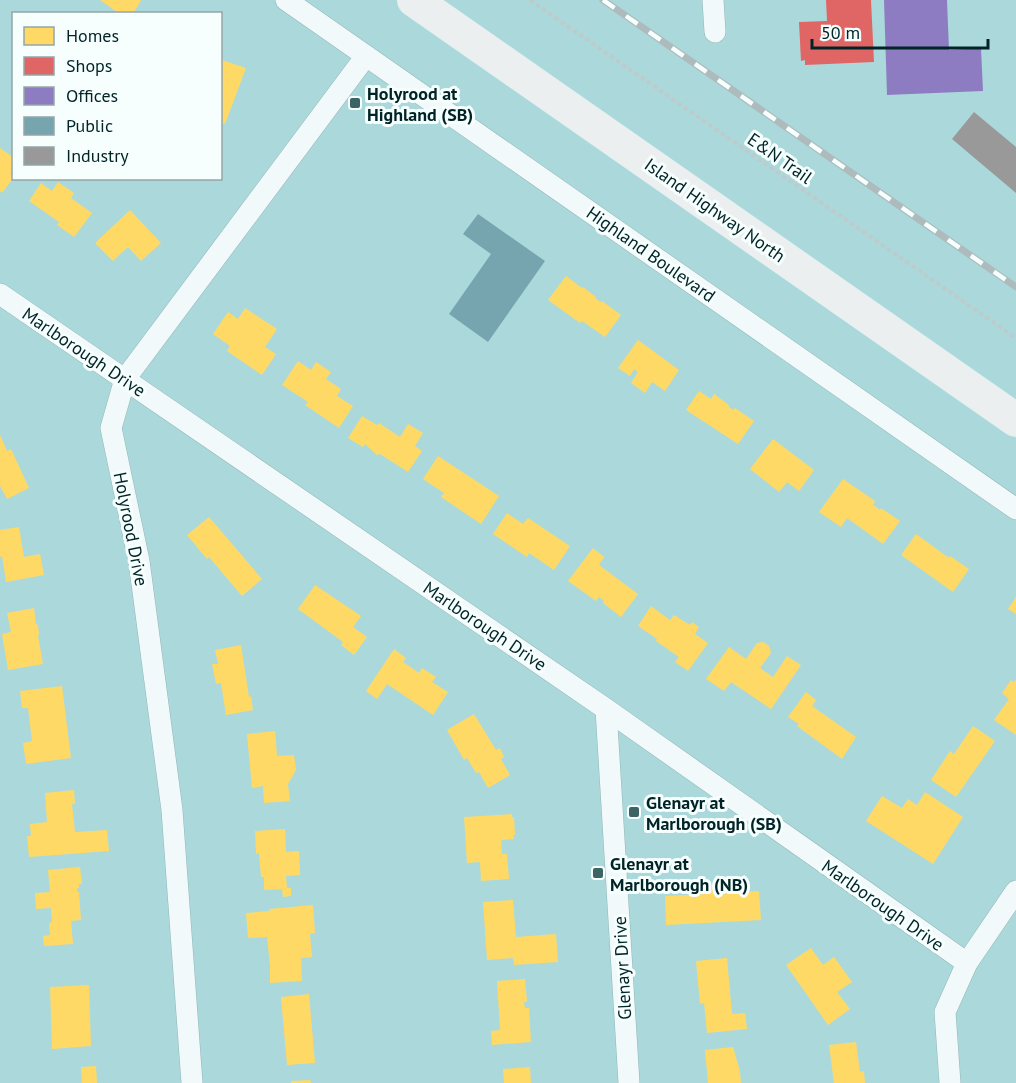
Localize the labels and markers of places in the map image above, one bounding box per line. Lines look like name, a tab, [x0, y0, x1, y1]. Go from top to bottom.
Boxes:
place label: Holyrood at Highland (SB)	[367, 82, 473, 126]
marker: Holyrood at Highland (SB)	[348, 96, 362, 110]
place label: Glenayr at Marlborough (SB)	[646, 791, 782, 835]
marker: Glenayr at Marlborough (SB)	[627, 805, 641, 819]
place label: Glenayr at Marlborough (NB)	[610, 852, 748, 896]
marker: Glenayr at Marlborough (NB)	[591, 866, 605, 880]

